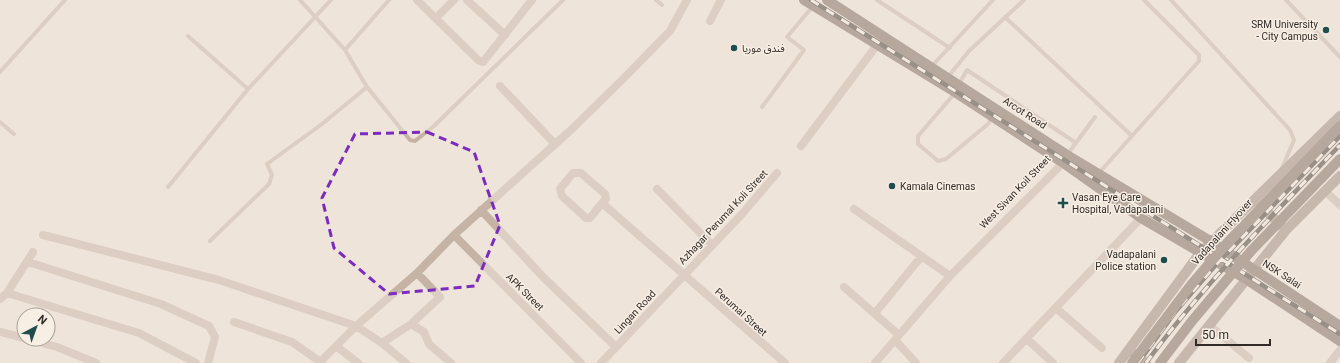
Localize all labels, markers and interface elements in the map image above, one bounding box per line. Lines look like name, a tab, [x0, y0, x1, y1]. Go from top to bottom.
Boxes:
place label: SRM University - City Campus	[1251, 19, 1318, 42]
marker: SRM University - City Campus	[1321, 25, 1331, 35]
marker: فندق موريا	[729, 43, 739, 53]
place label: فندق موريا	[742, 43, 785, 55]
street label: Arcot Road	[1001, 95, 1049, 131]
street label: West Sivan Koil Street	[977, 153, 1053, 231]
street label: Azhagar Perumal Koli Street	[677, 168, 769, 266]
marker: Kamala Cinemas	[887, 181, 897, 191]
place label: Kamala Cinemas	[900, 181, 975, 192]
place label: Vasan Eye Care Hospital, Vadapalani	[1072, 192, 1163, 215]
marker: Vasan Eye Care Hospital, Vadapalani	[1057, 197, 1069, 209]
street label: Vadapalani Flyover	[1190, 197, 1255, 267]
place label: Vadapalani Police station	[1095, 249, 1156, 272]
marker: Vadapalani Police station	[1159, 255, 1169, 265]
street label: NSK Salai	[1261, 258, 1303, 290]
street label: APK Street	[504, 271, 546, 313]
street label: Perumal Street	[713, 286, 769, 338]
street label: Lingan Road	[612, 288, 658, 336]
north arrow	[16, 307, 56, 347]
text: N	[35, 312, 50, 327]
scale bar	[1196, 321, 1270, 347]
text: 50 m	[1202, 328, 1229, 342]

